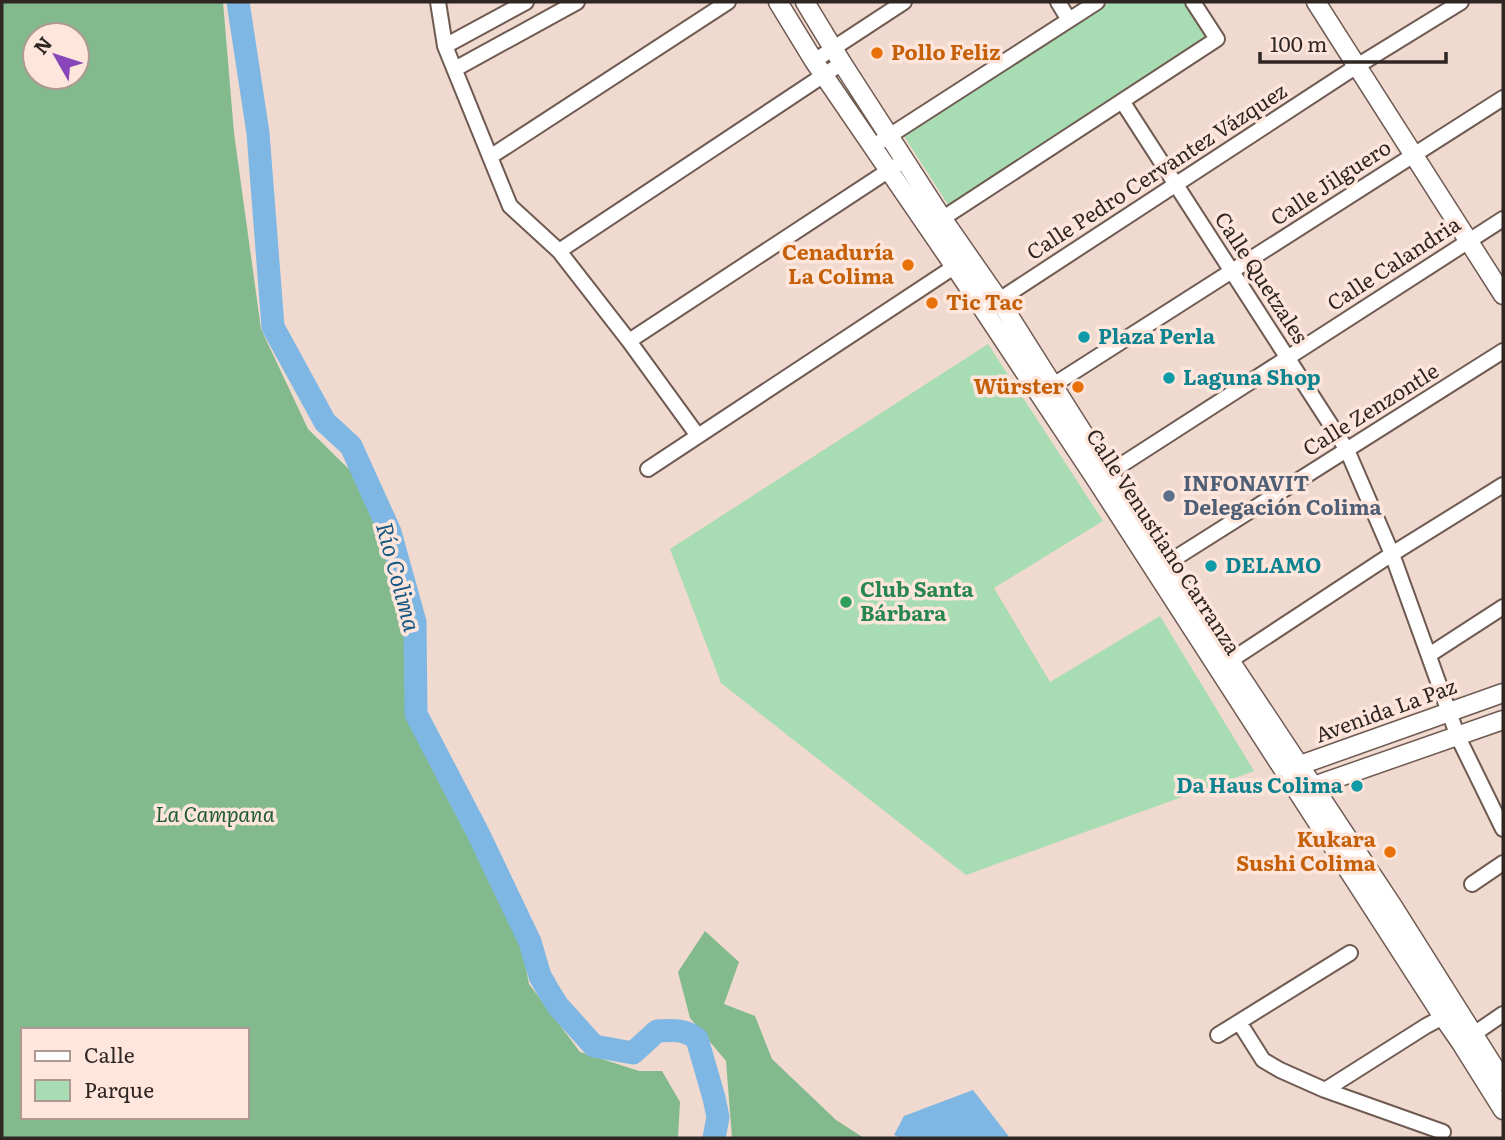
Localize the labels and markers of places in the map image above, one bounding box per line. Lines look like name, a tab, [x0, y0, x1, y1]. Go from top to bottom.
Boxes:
place label: Pollo Feliz	[891, 35, 1000, 66]
marker: Pollo Feliz	[869, 45, 885, 61]
place label: Cenaduría La Colima	[782, 235, 895, 290]
marker: Cenaduría La Colima	[900, 257, 916, 273]
place label: Tic Tac	[946, 285, 1023, 316]
marker: Tic Tac	[924, 295, 940, 311]
place label: Plaza Perla	[1098, 319, 1216, 350]
marker: Plaza Perla	[1076, 329, 1092, 345]
place label: Laguna Shop	[1183, 360, 1321, 391]
place label: Würster	[974, 369, 1065, 400]
marker: Laguna Shop	[1161, 370, 1177, 386]
marker: Würster	[1070, 379, 1086, 395]
place label: INFONAVIT Delegación Colima	[1183, 466, 1383, 521]
marker: INFONAVIT Delegación Colima	[1161, 488, 1177, 504]
place label: DELAMO	[1225, 548, 1321, 579]
marker: DELAMO	[1203, 558, 1219, 574]
place label: Club Santa Bárbara	[860, 572, 975, 627]
marker: Club Santa Bárbara	[838, 594, 854, 610]
place label: Da Haus Colima	[1176, 768, 1344, 799]
marker: Da Haus Colima	[1349, 778, 1365, 794]
place label: Kukara Sushi Colima	[1236, 822, 1377, 877]
marker: Kukara Sushi Colima	[1382, 844, 1398, 860]

